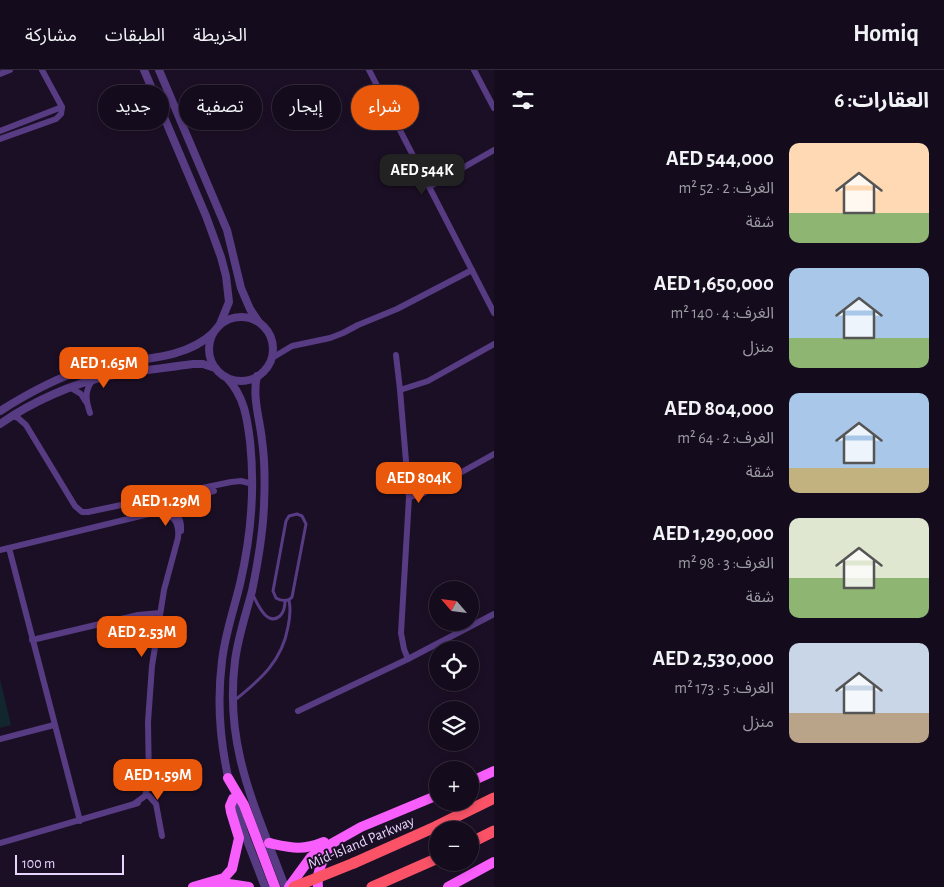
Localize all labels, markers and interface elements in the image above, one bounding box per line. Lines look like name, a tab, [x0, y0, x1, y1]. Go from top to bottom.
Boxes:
text: Homiq	[853, 22, 919, 46]
text: مشاركة	[25, 27, 77, 45]
text: الطبقات	[105, 27, 165, 45]
text: الخريطة	[193, 27, 247, 45]
chip: جديد	[98, 85, 169, 130]
chip: تصفية	[179, 85, 262, 130]
chip: إيجار	[272, 85, 341, 130]
chip: شراء	[351, 85, 419, 130]
icon: filters	[509, 86, 537, 114]
text: العقارات: 6	[834, 90, 929, 111]
text: AED 544,000	[666, 148, 774, 169]
pin: AED 544K	[370, 154, 474, 196]
text: AED 544K	[391, 162, 454, 178]
icon: home	[829, 163, 889, 223]
text: الغرف: 2 · 52 m²	[679, 180, 774, 196]
text: شقة	[746, 214, 774, 230]
text: AED 1,650,000	[654, 273, 774, 294]
icon: home	[829, 288, 889, 348]
text: الغرف: 4 · 140 m²	[670, 305, 774, 321]
text: منزل	[743, 339, 774, 355]
pin: AED 1.65M	[47, 346, 161, 389]
text: AED 1.65M	[70, 355, 138, 371]
text: AED 804,000	[664, 398, 774, 419]
icon: home	[829, 413, 889, 473]
text: الغرف: 2 · 64 m²	[677, 430, 774, 446]
pin: AED 804K	[367, 462, 471, 504]
text: شقة	[746, 464, 774, 480]
text: AED 804K	[387, 470, 451, 486]
pin: AED 1.29M	[109, 484, 223, 527]
text: AED 1.29M	[132, 493, 200, 509]
text: AED 1,290,000	[653, 523, 774, 544]
icon: home	[829, 538, 889, 598]
text: الغرف: 3 · 98 m²	[678, 555, 774, 571]
north arrow	[429, 581, 479, 631]
map controls	[429, 581, 479, 871]
text: شقة	[746, 589, 774, 605]
pin: AED 2.53M	[85, 616, 199, 658]
text: AED 2.53M	[108, 624, 176, 640]
button: locate	[429, 641, 479, 691]
text: AED 2,530,000	[652, 648, 774, 669]
icon: home	[829, 663, 889, 723]
text: الغرف: 5 · 173 m²	[674, 680, 774, 696]
button: layers	[429, 701, 479, 751]
text: منزل	[743, 714, 774, 730]
pin: AED 1.59M	[101, 758, 215, 801]
button: +	[429, 761, 479, 811]
text: AED 1.59M	[124, 767, 192, 783]
street label: Mid-Island Parkway	[306, 813, 417, 872]
button: −	[429, 821, 479, 871]
scale bar	[15, 852, 124, 875]
text: 100 m	[22, 857, 55, 871]

